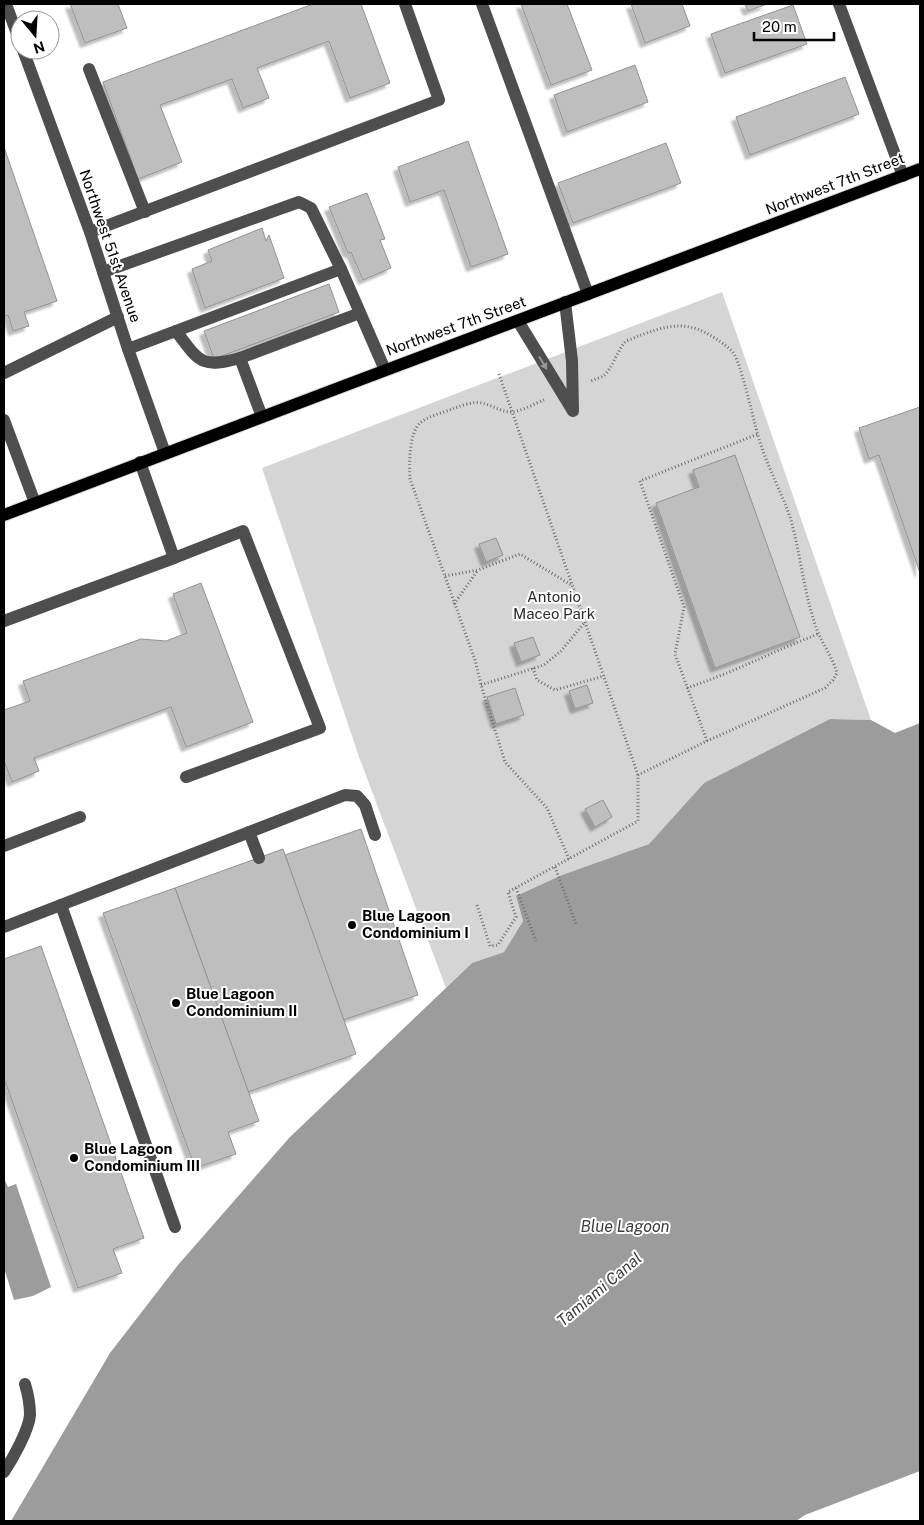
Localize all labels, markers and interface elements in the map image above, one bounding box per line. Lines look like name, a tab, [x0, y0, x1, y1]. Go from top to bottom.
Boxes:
north arrow	[10, 10, 60, 60]
scale bar	[754, 10, 834, 42]
text: 20 m	[762, 18, 797, 35]
text: N	[31, 38, 47, 57]
street label: Northwest 7th Street	[763, 149, 907, 218]
street label: Northwest 51st Avenue	[76, 167, 145, 325]
street label: Northwest 7th Street	[384, 292, 528, 359]
one-way arrow	[538, 356, 547, 369]
park label: Antonio Maceo Park	[513, 588, 595, 622]
place label: Blue Lagoon Condominium I	[362, 907, 469, 941]
marker: Blue Lagoon Condominium I	[346, 919, 358, 931]
place label: Blue Lagoon Condominium II	[186, 985, 297, 1019]
marker: Blue Lagoon Condominium II	[170, 997, 182, 1009]
place label: Blue Lagoon Condominium III	[84, 1140, 200, 1174]
marker: Blue Lagoon Condominium III	[68, 1152, 80, 1164]
water label: Blue Lagoon	[581, 1217, 670, 1236]
water label: Tamiami Canal	[553, 1248, 646, 1330]

